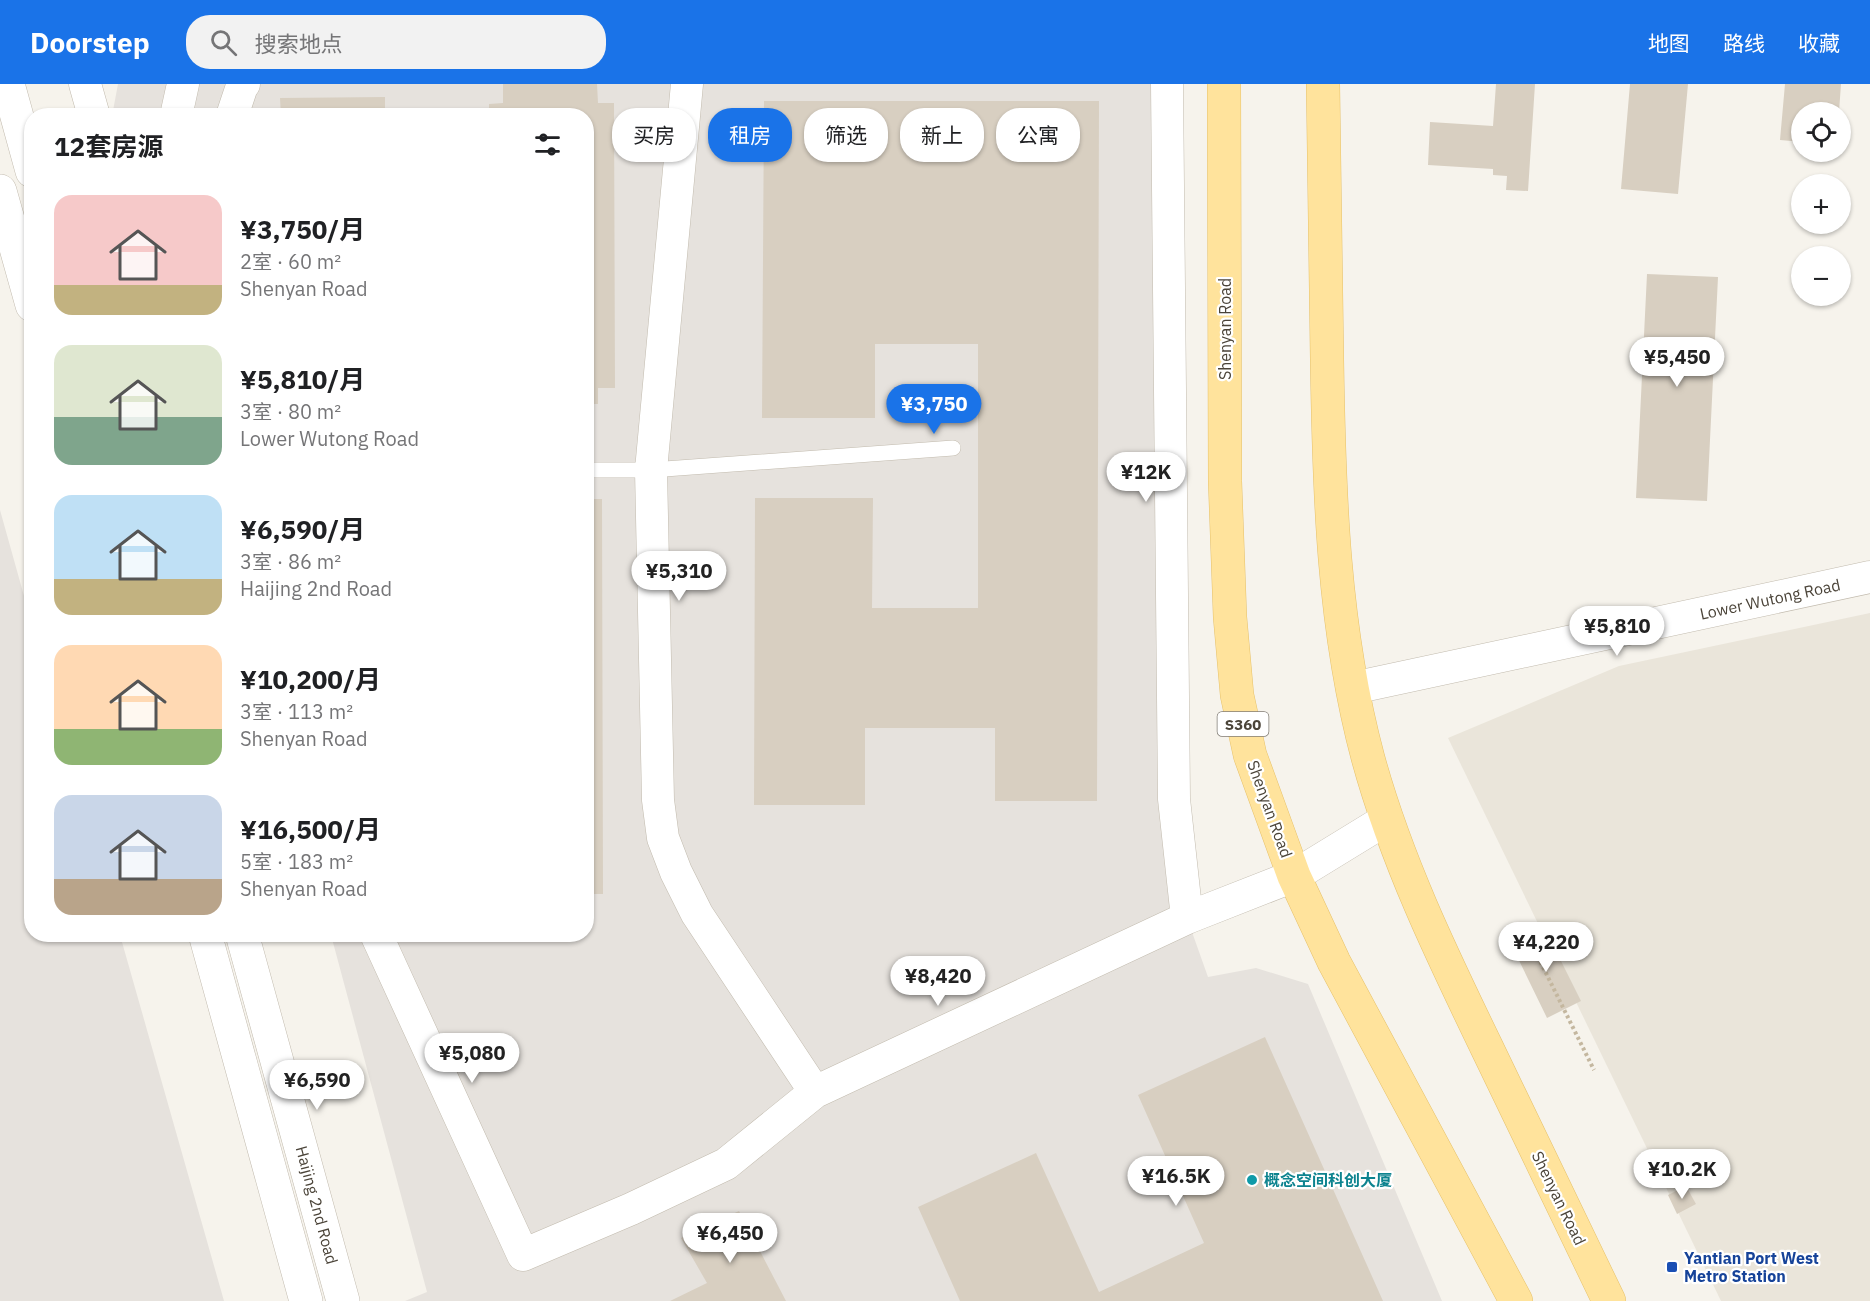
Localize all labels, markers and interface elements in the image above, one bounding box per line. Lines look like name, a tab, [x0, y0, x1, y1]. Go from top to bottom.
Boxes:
search box	[186, 15, 606, 69]
text: Doorstep	[30, 24, 150, 61]
icon: search	[207, 26, 240, 59]
text: 搜索地点	[255, 29, 343, 58]
text: 地图	[1648, 29, 1690, 57]
text: 路线	[1723, 29, 1765, 57]
text: 收藏	[1798, 29, 1840, 57]
map controls	[1791, 102, 1851, 306]
button: locate	[1791, 102, 1851, 162]
chip: 买房	[612, 108, 696, 162]
chip: 租房	[708, 108, 792, 162]
chip: 筛选	[804, 108, 888, 162]
chip: 新上	[900, 108, 984, 162]
chip: 公寓	[996, 108, 1080, 162]
icon: filters	[531, 128, 564, 161]
text: 12套房源	[54, 129, 163, 163]
button: +	[1791, 174, 1851, 234]
text: ¥3,750/月	[240, 212, 365, 246]
icon: home	[102, 219, 174, 291]
button: −	[1791, 246, 1851, 306]
text: 2室 · 60 m²	[240, 248, 341, 275]
text: Shenyan Road	[240, 275, 368, 302]
street label: Shenyan Road	[1215, 278, 1235, 380]
pin: ¥5,450	[1628, 337, 1726, 388]
text: ¥5,450	[1643, 343, 1711, 370]
text: ¥5,810/月	[240, 362, 365, 396]
icon: home	[102, 369, 174, 441]
pin: ¥3,750	[885, 384, 983, 435]
text: ¥3,750	[900, 390, 968, 417]
text: 3室 · 80 m²	[240, 398, 341, 425]
text: Lower Wutong Road	[240, 425, 419, 452]
pin: ¥12K	[1110, 452, 1182, 503]
text: ¥12K	[1121, 458, 1171, 485]
text: ¥6,590/月	[240, 512, 365, 546]
icon: home	[102, 519, 174, 591]
text: 3室 · 86 m²	[240, 548, 341, 575]
pin: ¥5,310	[630, 551, 728, 602]
text: ¥5,310	[645, 557, 713, 584]
street label: Lower Wutong Road	[1698, 574, 1842, 624]
text: Haijing 2nd Road	[240, 575, 392, 602]
pin: ¥5,810	[1568, 606, 1666, 657]
text: ¥5,810	[1583, 612, 1651, 639]
text: ¥10,200/月	[240, 662, 381, 696]
icon: home	[102, 669, 174, 741]
text: 3室 · 113 m²	[240, 698, 353, 725]
road number: S360	[1218, 712, 1268, 736]
text: Shenyan Road	[240, 725, 368, 752]
street label: Shenyan Road	[1243, 758, 1297, 860]
text: ¥16,500/月	[240, 812, 381, 846]
icon: home	[102, 819, 174, 891]
text: 5室 · 183 m²	[240, 848, 353, 875]
text: Shenyan Road	[240, 875, 368, 902]
pin: ¥4,220	[1497, 922, 1595, 973]
text: ¥4,220	[1512, 928, 1580, 955]
pin: ¥8,420	[889, 956, 987, 1007]
text: ¥8,420	[904, 962, 972, 989]
pin: ¥5,080	[423, 1033, 521, 1084]
text: ¥5,080	[438, 1039, 506, 1066]
pin: ¥6,590	[268, 1060, 366, 1111]
text: ¥6,590	[283, 1066, 351, 1093]
street label: Haijing 2nd Road	[292, 1144, 342, 1266]
street label: Shenyan Road	[1528, 1148, 1590, 1248]
pin: ¥10.2K	[1633, 1149, 1731, 1200]
text: ¥10.2K	[1647, 1155, 1717, 1182]
pin: ¥16.5K	[1127, 1156, 1225, 1207]
text: ¥16.5K	[1141, 1162, 1211, 1189]
place label: 概念空间科创大厦	[1264, 1170, 1392, 1190]
marker: 概念空间科创大厦	[1245, 1173, 1259, 1187]
pin: ¥6,450	[681, 1213, 779, 1264]
text: ¥6,450	[696, 1219, 764, 1246]
place label: Yantian Port West Metro Station	[1684, 1248, 1819, 1286]
marker: Yantian Port West Metro Station	[1665, 1260, 1679, 1274]

